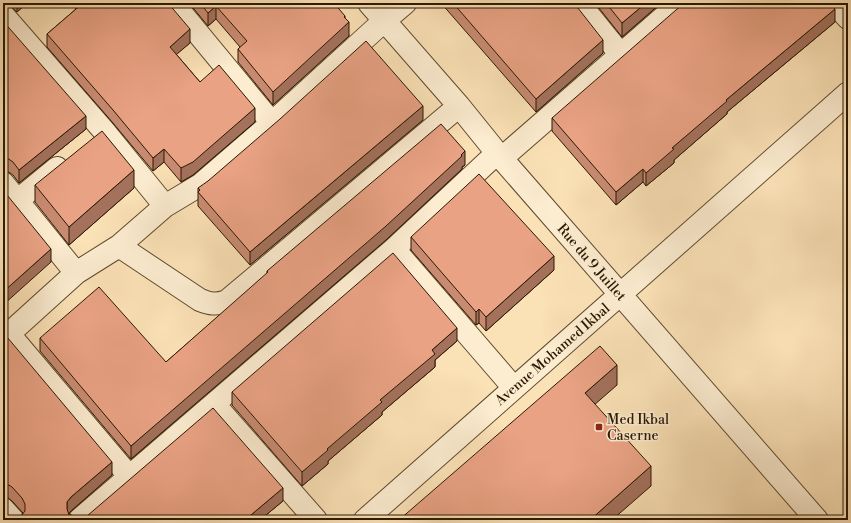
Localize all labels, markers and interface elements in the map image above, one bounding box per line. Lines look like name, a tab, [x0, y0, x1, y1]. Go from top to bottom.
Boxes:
street label: Rue du 9 Juillet	[553, 220, 630, 305]
street label: Avenue Mohamed Ikbal	[491, 300, 614, 410]
place label: Med Ikbal Caserne	[607, 411, 669, 445]
marker: Med Ikbal Caserne	[594, 422, 604, 432]

